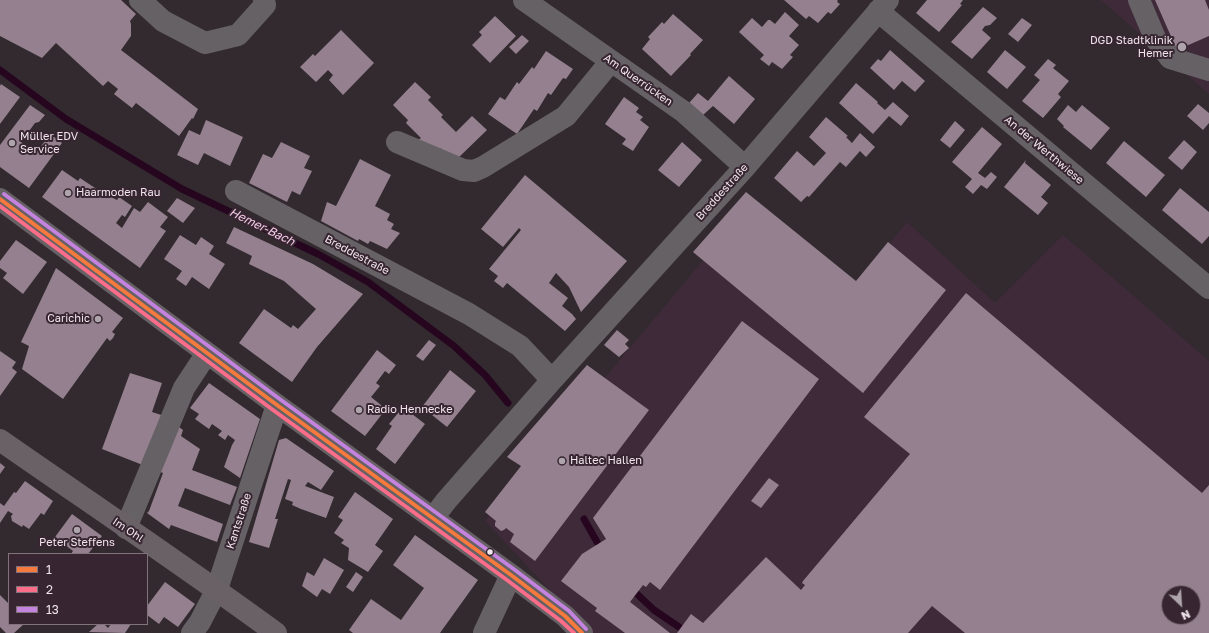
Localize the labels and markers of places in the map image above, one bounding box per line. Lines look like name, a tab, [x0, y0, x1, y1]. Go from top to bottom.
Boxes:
place label: DGD Stadtklinik Hemer	[1090, 34, 1173, 60]
marker: DGD Stadtklinik Hemer	[1176, 41, 1188, 53]
place label: Müller EDV Service	[20, 130, 78, 156]
marker: Müller EDV Service	[7, 138, 17, 148]
place label: Haarmoden Rau	[76, 186, 160, 200]
marker: Haarmoden Rau	[63, 188, 73, 198]
place label: Carichic	[47, 312, 90, 326]
marker: Carichic	[93, 314, 103, 324]
place label: Radio Hennecke	[367, 403, 453, 417]
marker: Radio Hennecke	[354, 405, 364, 415]
place label: Haltec Hallen	[570, 454, 642, 468]
marker: Haltec Hallen	[557, 456, 567, 466]
marker: Peter Steffens	[72, 525, 82, 535]
place label: Peter Steffens	[39, 536, 115, 550]
unlabelled marker	[485, 547, 495, 557]

